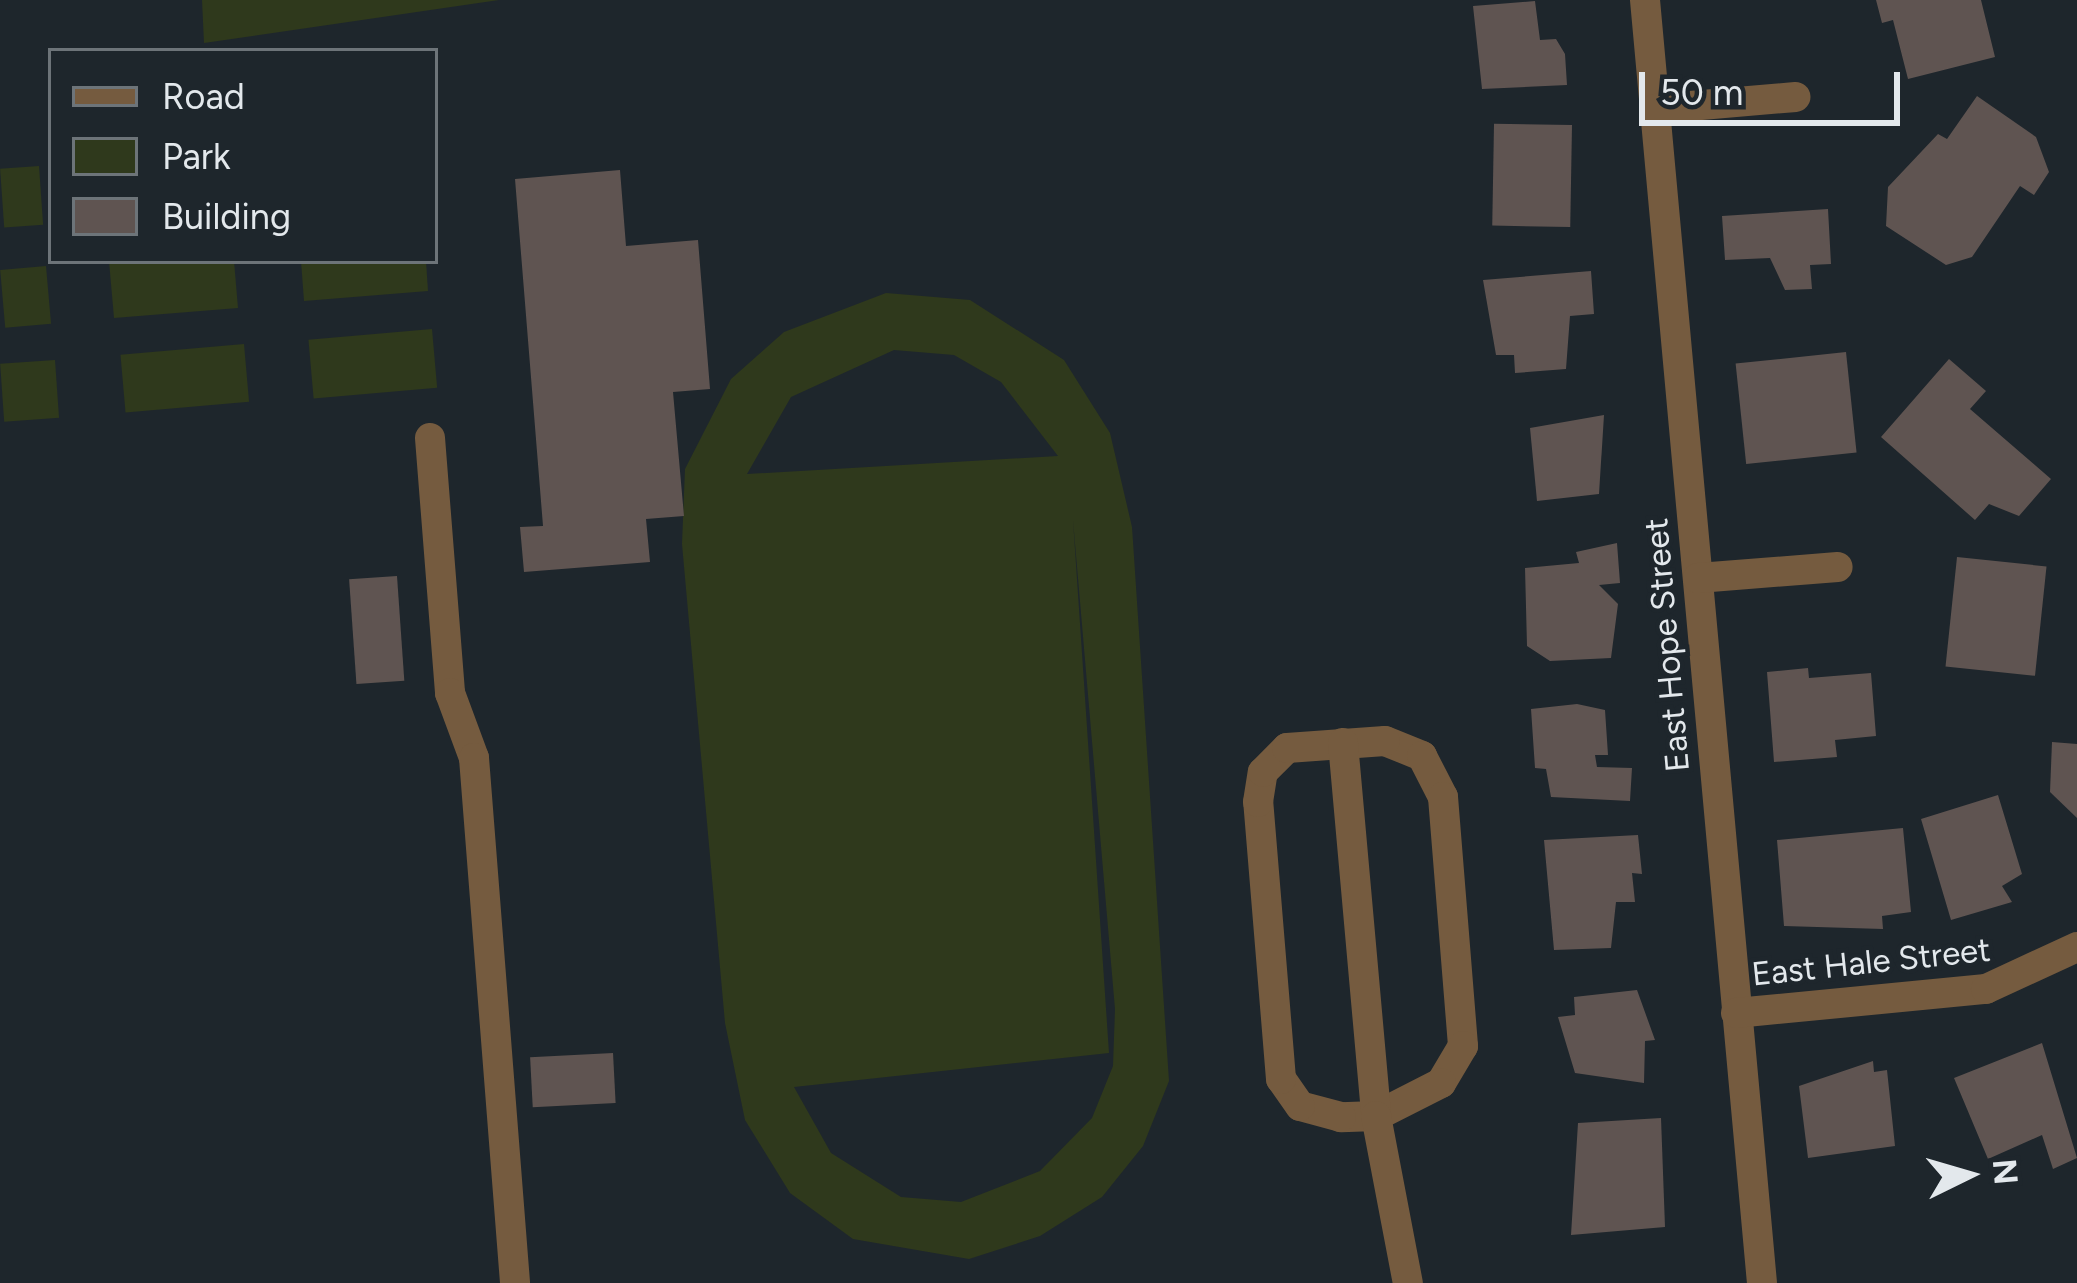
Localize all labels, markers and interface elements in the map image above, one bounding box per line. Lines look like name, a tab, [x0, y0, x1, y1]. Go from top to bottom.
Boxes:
legend	[48, 48, 438, 264]
scale bar	[1645, 48, 1906, 122]
text: 50 m	[1660, 71, 1743, 114]
text: Road	[162, 75, 245, 118]
text: Park	[162, 135, 230, 178]
text: Building	[162, 195, 291, 238]
street label: East Hope Street	[1636, 517, 1698, 773]
street label: East Hale Street	[1750, 930, 1992, 994]
north arrow	[1909, 1115, 2029, 1235]
text: N	[1985, 1157, 2026, 1186]

